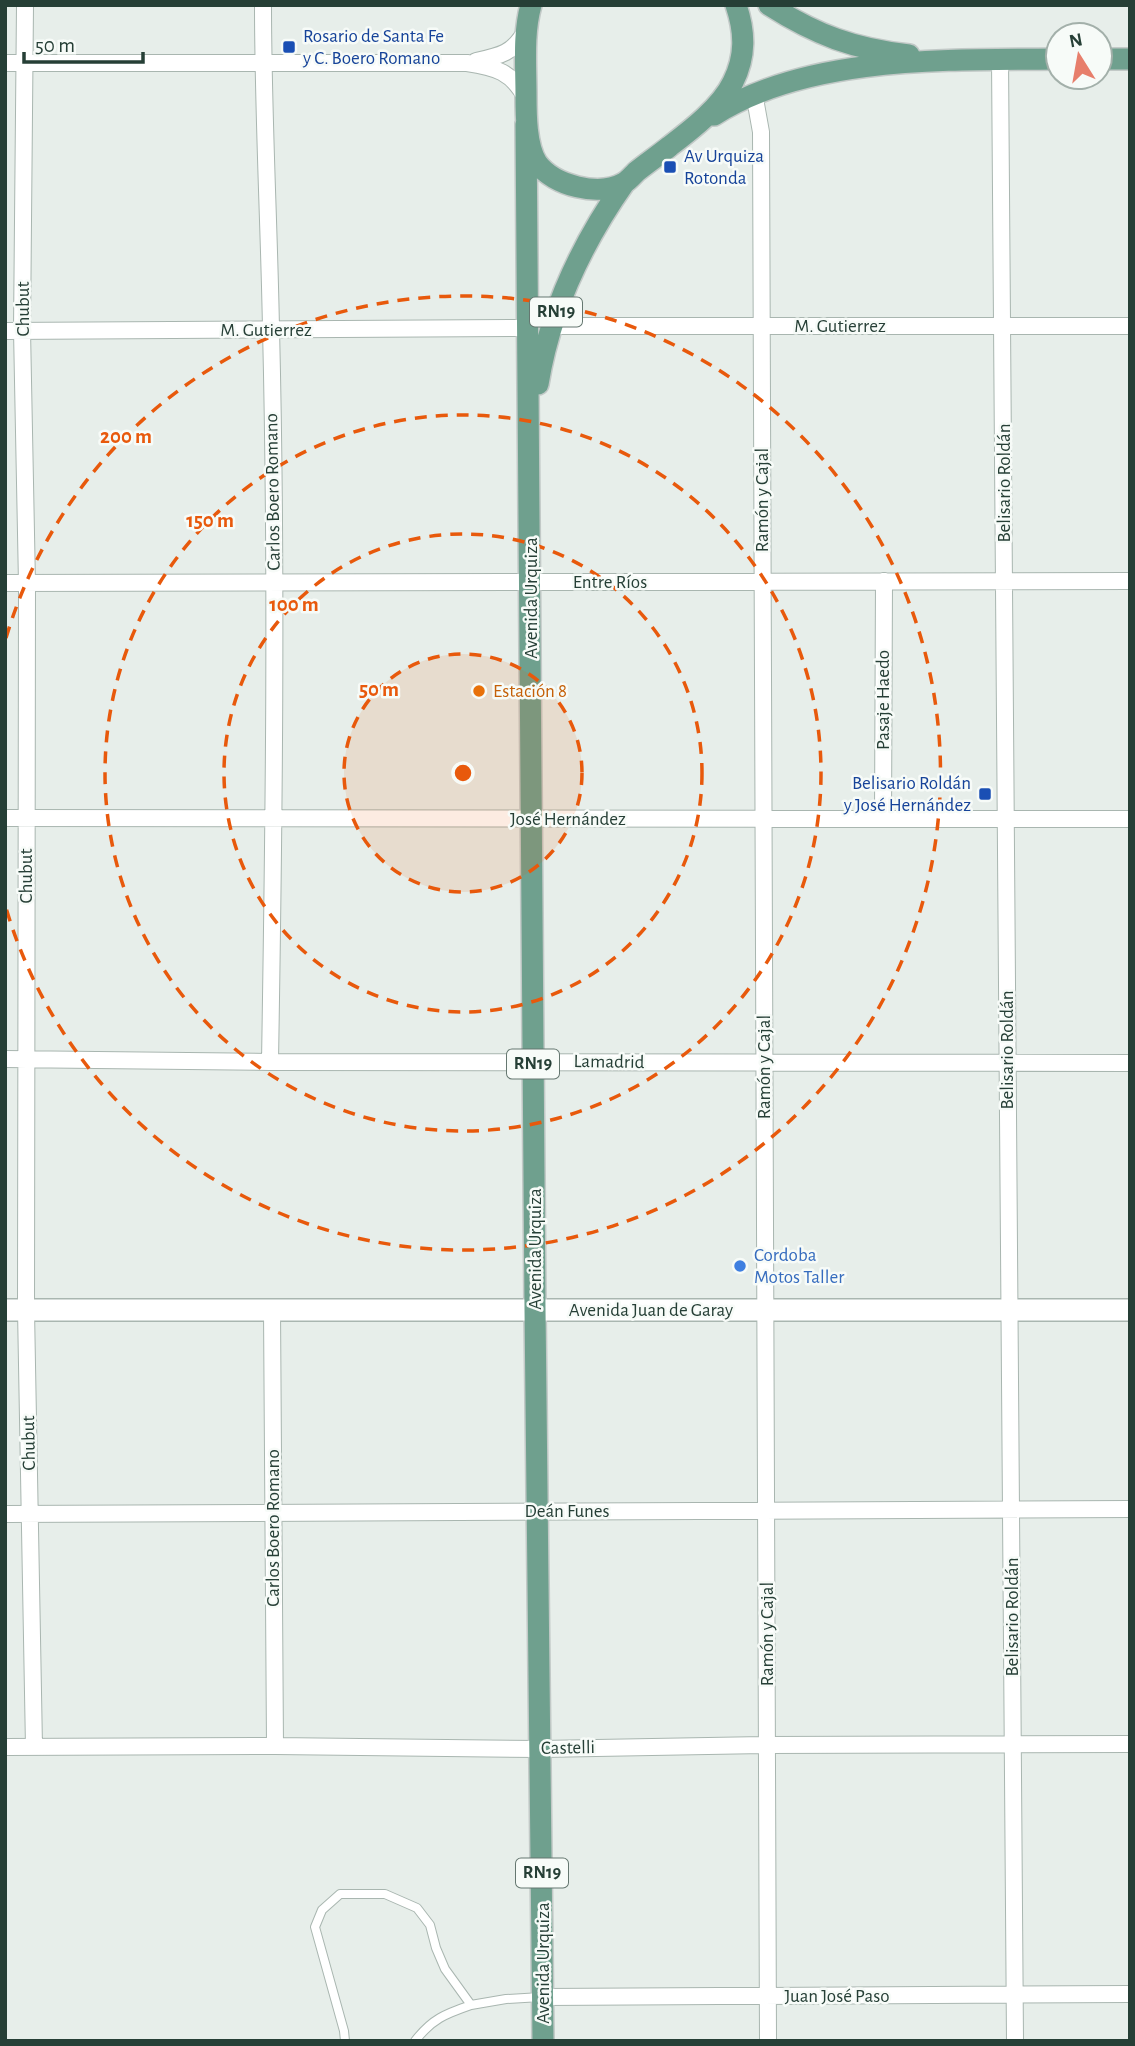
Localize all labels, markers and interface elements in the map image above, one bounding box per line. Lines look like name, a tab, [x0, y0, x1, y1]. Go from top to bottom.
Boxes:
scale bar	[24, 21, 144, 65]
north arrow	[1044, 21, 1114, 91]
place label: Rosario de Santa Fe y C. Boero Romano	[302, 27, 444, 68]
text: N	[1068, 30, 1084, 51]
text: 50 m	[35, 35, 75, 56]
marker: Rosario de Santa Fe y C. Boero Romano	[281, 39, 297, 55]
place label: Av Urquiza Rotonda	[684, 147, 764, 188]
marker: Av Urquiza Rotonda	[662, 159, 678, 175]
street label: Chubut	[14, 282, 33, 336]
road number: RN19	[530, 298, 582, 326]
street label: M. Gutierrez	[794, 317, 886, 336]
street label: M. Gutierrez	[220, 321, 312, 340]
street label: Carlos Boero Romano	[262, 413, 284, 571]
street label: Belisario Roldán	[995, 424, 1014, 543]
text: 200 m	[100, 426, 152, 447]
street label: Ramón y Cajal	[753, 448, 772, 552]
text: 150 m	[186, 510, 234, 531]
street label: Avenida Urquiza	[522, 537, 541, 659]
street label: Entre Ríos	[573, 573, 647, 592]
text: 100 m	[269, 594, 319, 615]
street label: Pasaje Haedo	[874, 650, 893, 750]
text: 50 m	[359, 679, 399, 700]
place label: Estación 8	[493, 682, 567, 701]
marker: Estación 8	[471, 683, 487, 699]
centre of rings	[451, 761, 475, 785]
place label: Belisario Roldán y José Hernández	[843, 774, 971, 815]
marker: Belisario Roldán y José Hernández	[977, 786, 993, 802]
street label: José Hernández	[510, 810, 626, 829]
street label: Chubut	[17, 849, 36, 903]
street label: Belisario Roldán	[998, 991, 1017, 1110]
street label: Ramón y Cajal	[755, 1015, 774, 1119]
road number: RN19	[507, 1050, 559, 1078]
street label: Lamadrid	[573, 1052, 645, 1072]
street label: Avenida Urquiza	[526, 1188, 545, 1310]
place label: Cordoba Motos Taller	[754, 1246, 844, 1287]
marker: Cordoba Motos Taller	[732, 1258, 748, 1274]
street label: Avenida Juan de Garay	[569, 1301, 733, 1320]
street label: Chubut	[19, 1415, 39, 1471]
street label: Carlos Boero Romano	[264, 1449, 283, 1607]
street label: Deán Funes	[524, 1502, 610, 1521]
street label: Belisario Roldán	[1003, 1558, 1022, 1677]
street label: Ramón y Cajal	[758, 1582, 777, 1686]
street label: Castelli	[541, 1738, 595, 1758]
road number: RN19	[516, 1858, 568, 1887]
street label: Avenida Urquiza	[534, 1902, 553, 2024]
street label: Juan José Paso	[784, 1987, 890, 2006]

